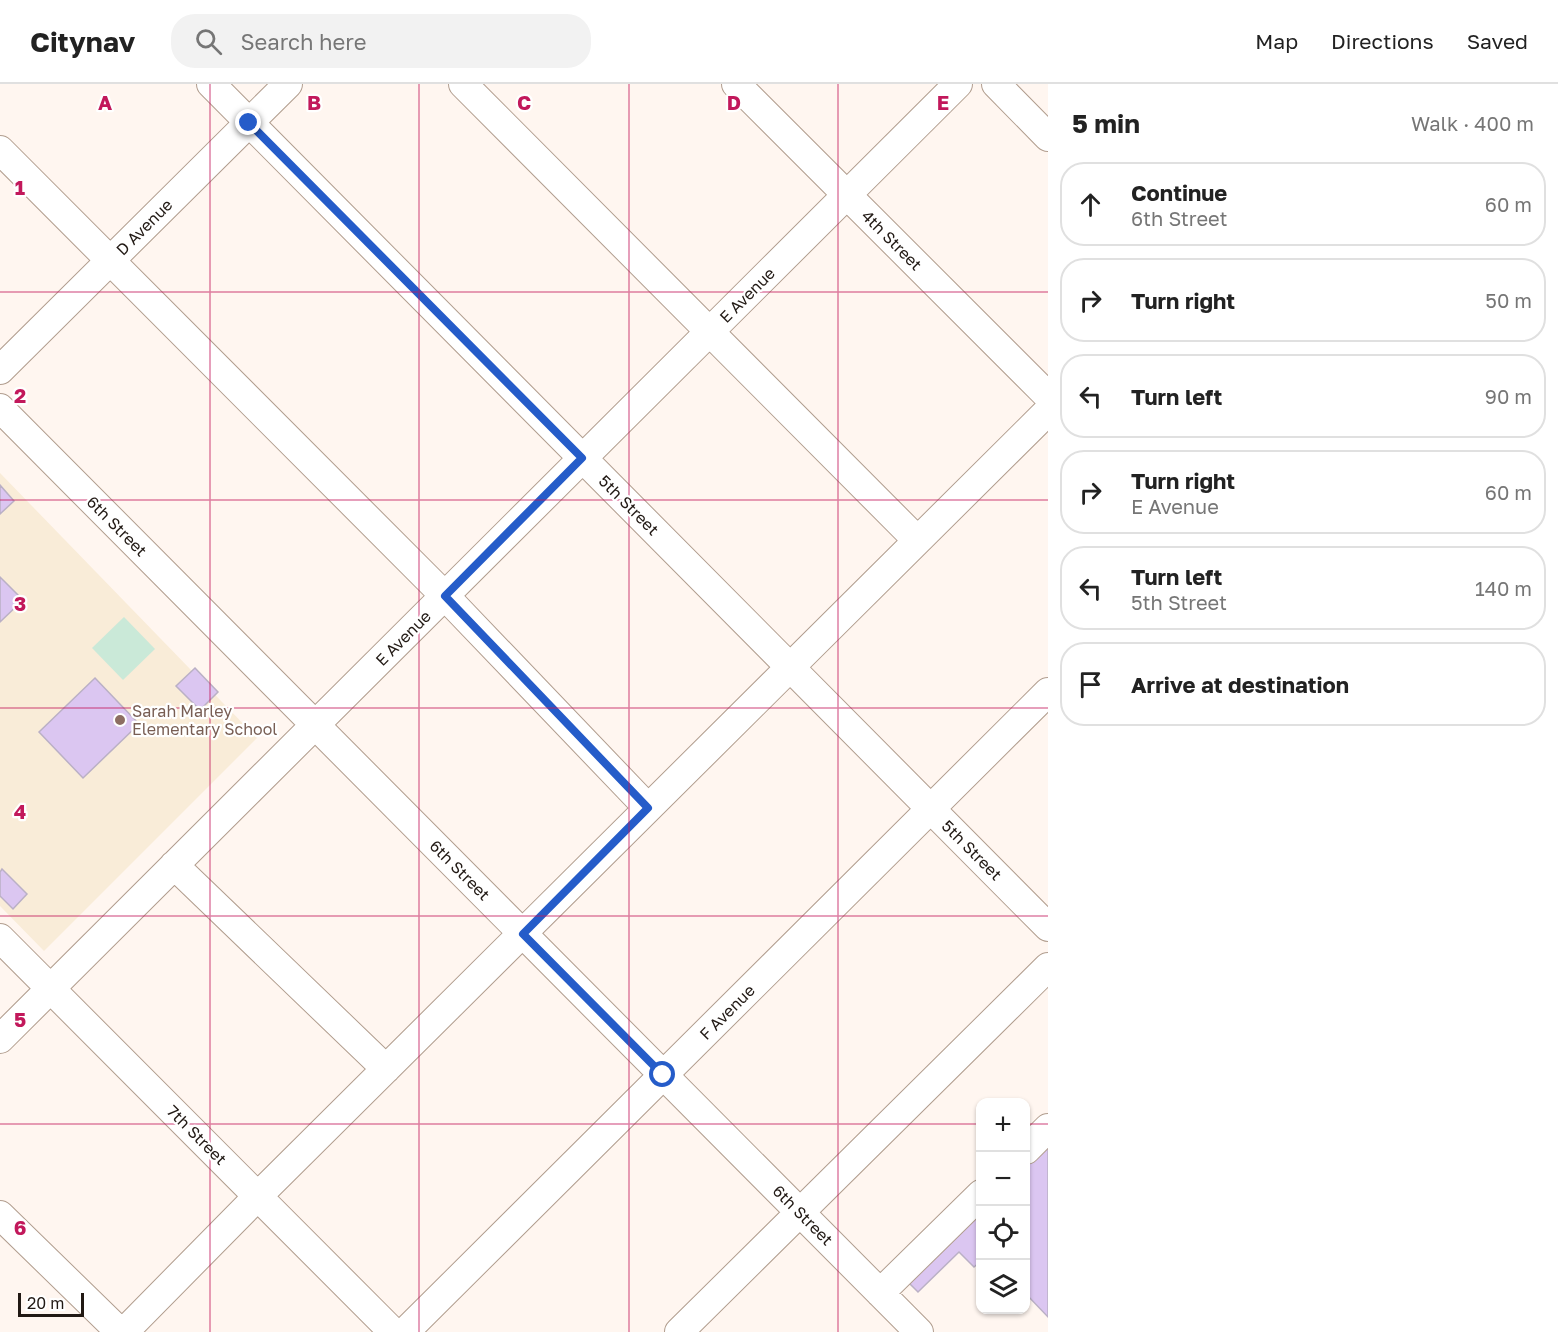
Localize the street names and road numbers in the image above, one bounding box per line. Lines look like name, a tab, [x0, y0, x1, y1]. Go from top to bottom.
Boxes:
street label: D Avenue	[112, 195, 176, 259]
street label: 4th Street	[858, 206, 926, 274]
street label: E Avenue	[715, 263, 779, 327]
street label: 5th Street	[595, 471, 663, 539]
street label: 6th Street	[83, 492, 151, 560]
street label: E Avenue	[371, 606, 435, 670]
street label: 5th Street	[938, 816, 1006, 884]
street label: 6th Street	[426, 836, 494, 904]
street label: F Avenue	[695, 980, 759, 1044]
street label: 7th Street	[163, 1101, 231, 1169]
street label: 6th Street	[769, 1181, 837, 1249]

